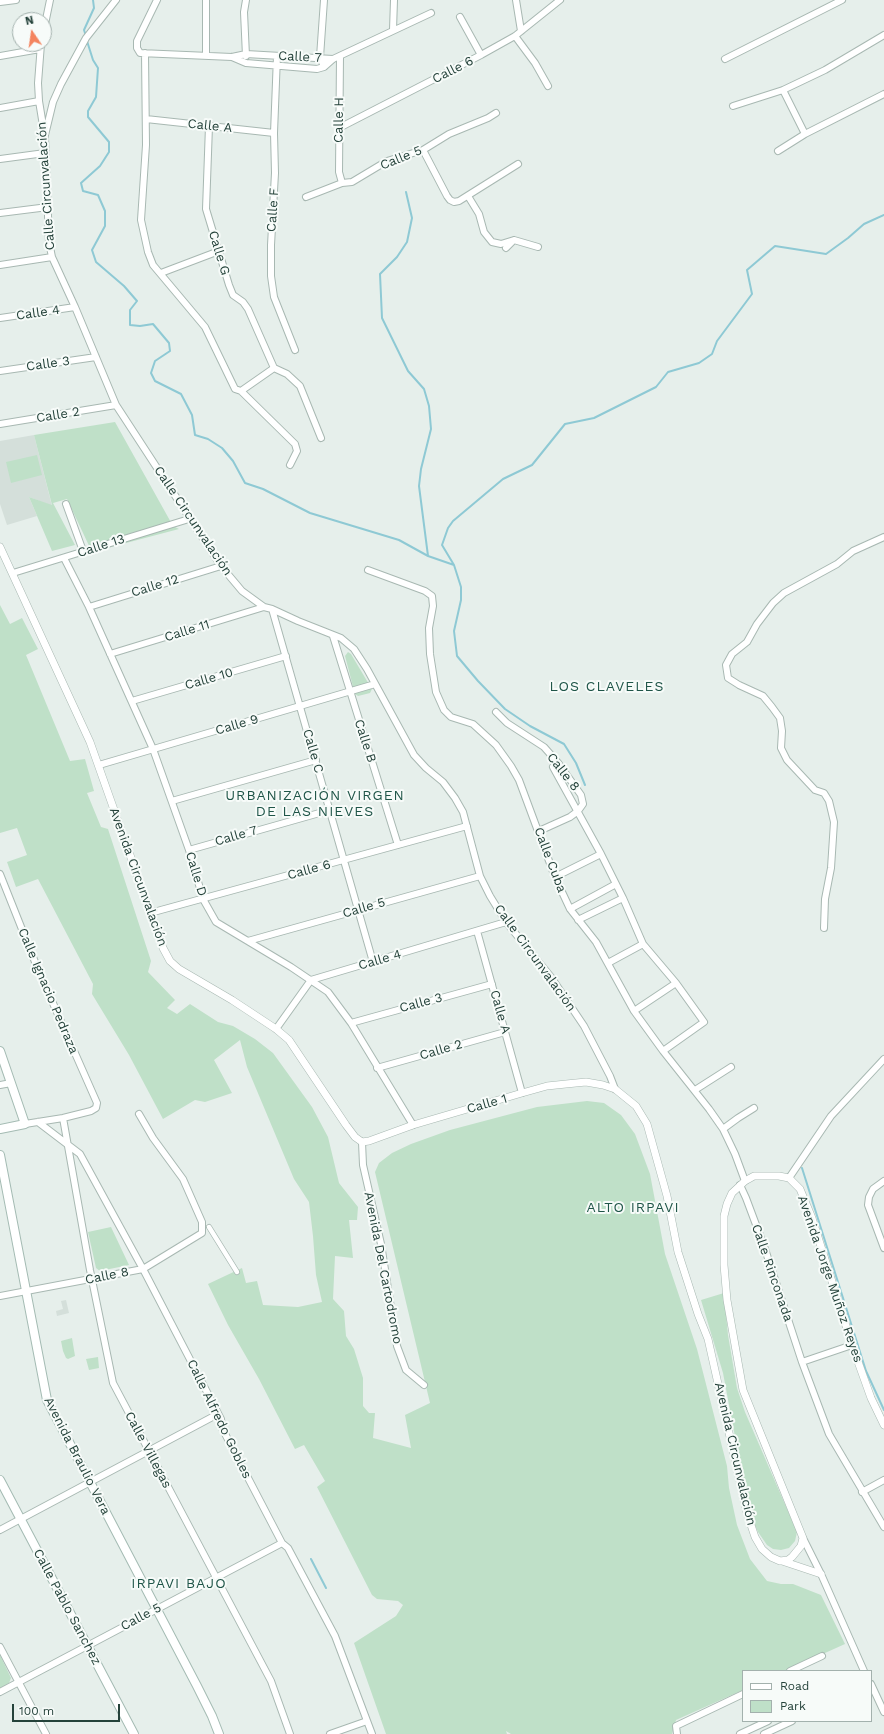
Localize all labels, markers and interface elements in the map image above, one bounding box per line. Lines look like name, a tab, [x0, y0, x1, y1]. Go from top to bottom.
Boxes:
north arrow	[12, 12, 52, 52]
text: N	[24, 14, 35, 28]
street label: Calle 7	[278, 48, 322, 66]
street label: Calle 6	[430, 53, 476, 87]
street label: Calle H	[331, 97, 347, 143]
street label: Calle A	[187, 116, 233, 136]
street label: Calle Circunvalación	[34, 121, 58, 251]
street label: Calle 5	[378, 143, 424, 173]
street label: Calle F	[264, 187, 282, 233]
street label: Calle G	[205, 229, 233, 277]
street label: Calle 4	[15, 302, 61, 324]
street label: Calle 3	[25, 353, 71, 375]
street label: Calle 2	[35, 404, 81, 426]
street label: Calle Circunvalación	[151, 463, 235, 579]
street label: Calle 13	[75, 531, 127, 561]
street label: Calle 12	[129, 571, 181, 601]
street label: Calle 11	[163, 617, 211, 645]
street label: Calle 10	[183, 665, 235, 693]
district label: LOS CLAVELES	[550, 679, 664, 695]
street label: Calle 9	[214, 711, 260, 739]
street label: Calle B	[351, 717, 379, 765]
street label: Calle C	[299, 727, 327, 775]
street label: Calle 8	[543, 750, 583, 794]
district label: URBANIZACIÓN VIRGEN DE LAS NIEVES	[225, 788, 405, 820]
street label: Avenida Circunvalación	[106, 806, 170, 948]
street label: Calle 7	[213, 823, 259, 849]
street label: Calle Cuba	[530, 825, 570, 895]
street label: Calle D	[182, 850, 210, 898]
street label: Calle 6	[286, 857, 332, 883]
street label: Calle 5	[341, 894, 387, 922]
street label: Calle Circunvalación	[491, 901, 579, 1015]
street label: Calle Ignacio Pedraza	[14, 926, 82, 1056]
street label: Calle 4	[357, 946, 403, 974]
street label: Calle A	[486, 988, 514, 1036]
street label: Calle 3	[398, 990, 444, 1016]
street label: Calle 2	[418, 1036, 464, 1064]
street label: Calle 1	[465, 1091, 509, 1117]
street label: Avenida Del Cartodromo	[361, 1191, 405, 1345]
street label: Avenida Jorge Muñoz Reyes	[794, 1193, 866, 1365]
district label: ALTO IRPAVI	[586, 1200, 680, 1216]
street label: Calle Rinconada	[748, 1222, 796, 1324]
street label: Calle 8	[84, 1264, 130, 1288]
street label: Calle Alfredo Gobles	[183, 1357, 255, 1481]
street label: Avenida Circunvalación	[711, 1381, 759, 1527]
street label: Avenida Braulio Vera	[40, 1394, 114, 1518]
street label: Calle Villegas	[121, 1409, 175, 1491]
street label: Calle Pablo Sanchez	[30, 1546, 104, 1668]
district label: IRPAVI BAJO	[131, 1576, 227, 1592]
street label: Calle 5	[118, 1600, 164, 1634]
legend	[742, 1670, 872, 1722]
text: Road	[780, 1679, 809, 1693]
scale bar	[14, 1696, 122, 1722]
text: Park	[780, 1699, 806, 1713]
text: 100 m	[19, 1704, 54, 1718]

